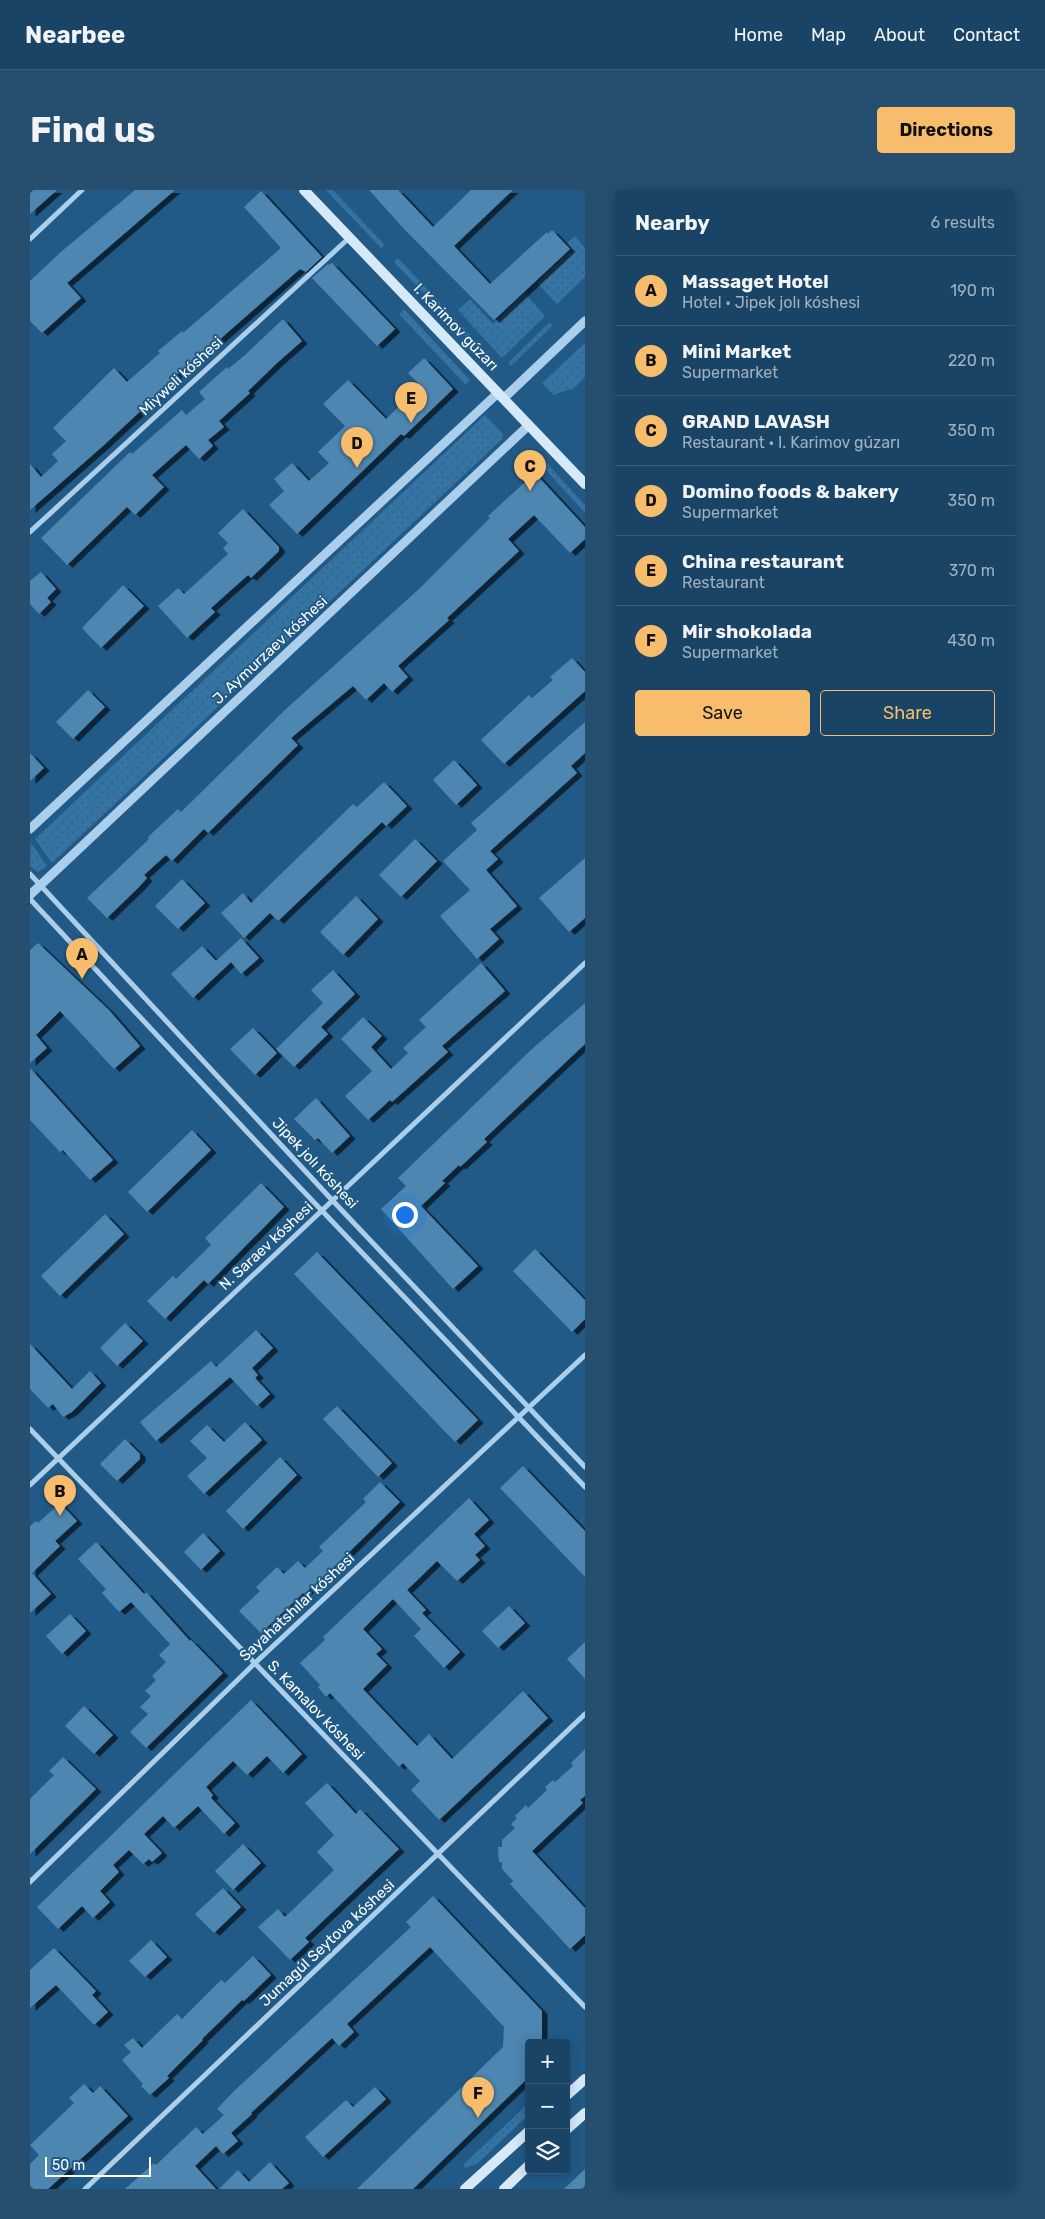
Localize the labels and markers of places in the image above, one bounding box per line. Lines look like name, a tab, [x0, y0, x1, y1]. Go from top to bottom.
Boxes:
pin: E	[395, 382, 427, 423]
pin: D	[341, 427, 373, 468]
pin: C	[514, 450, 546, 491]
pin: A	[66, 938, 98, 979]
pin: B	[44, 1475, 76, 1516]
pin: F	[462, 2077, 494, 2118]

